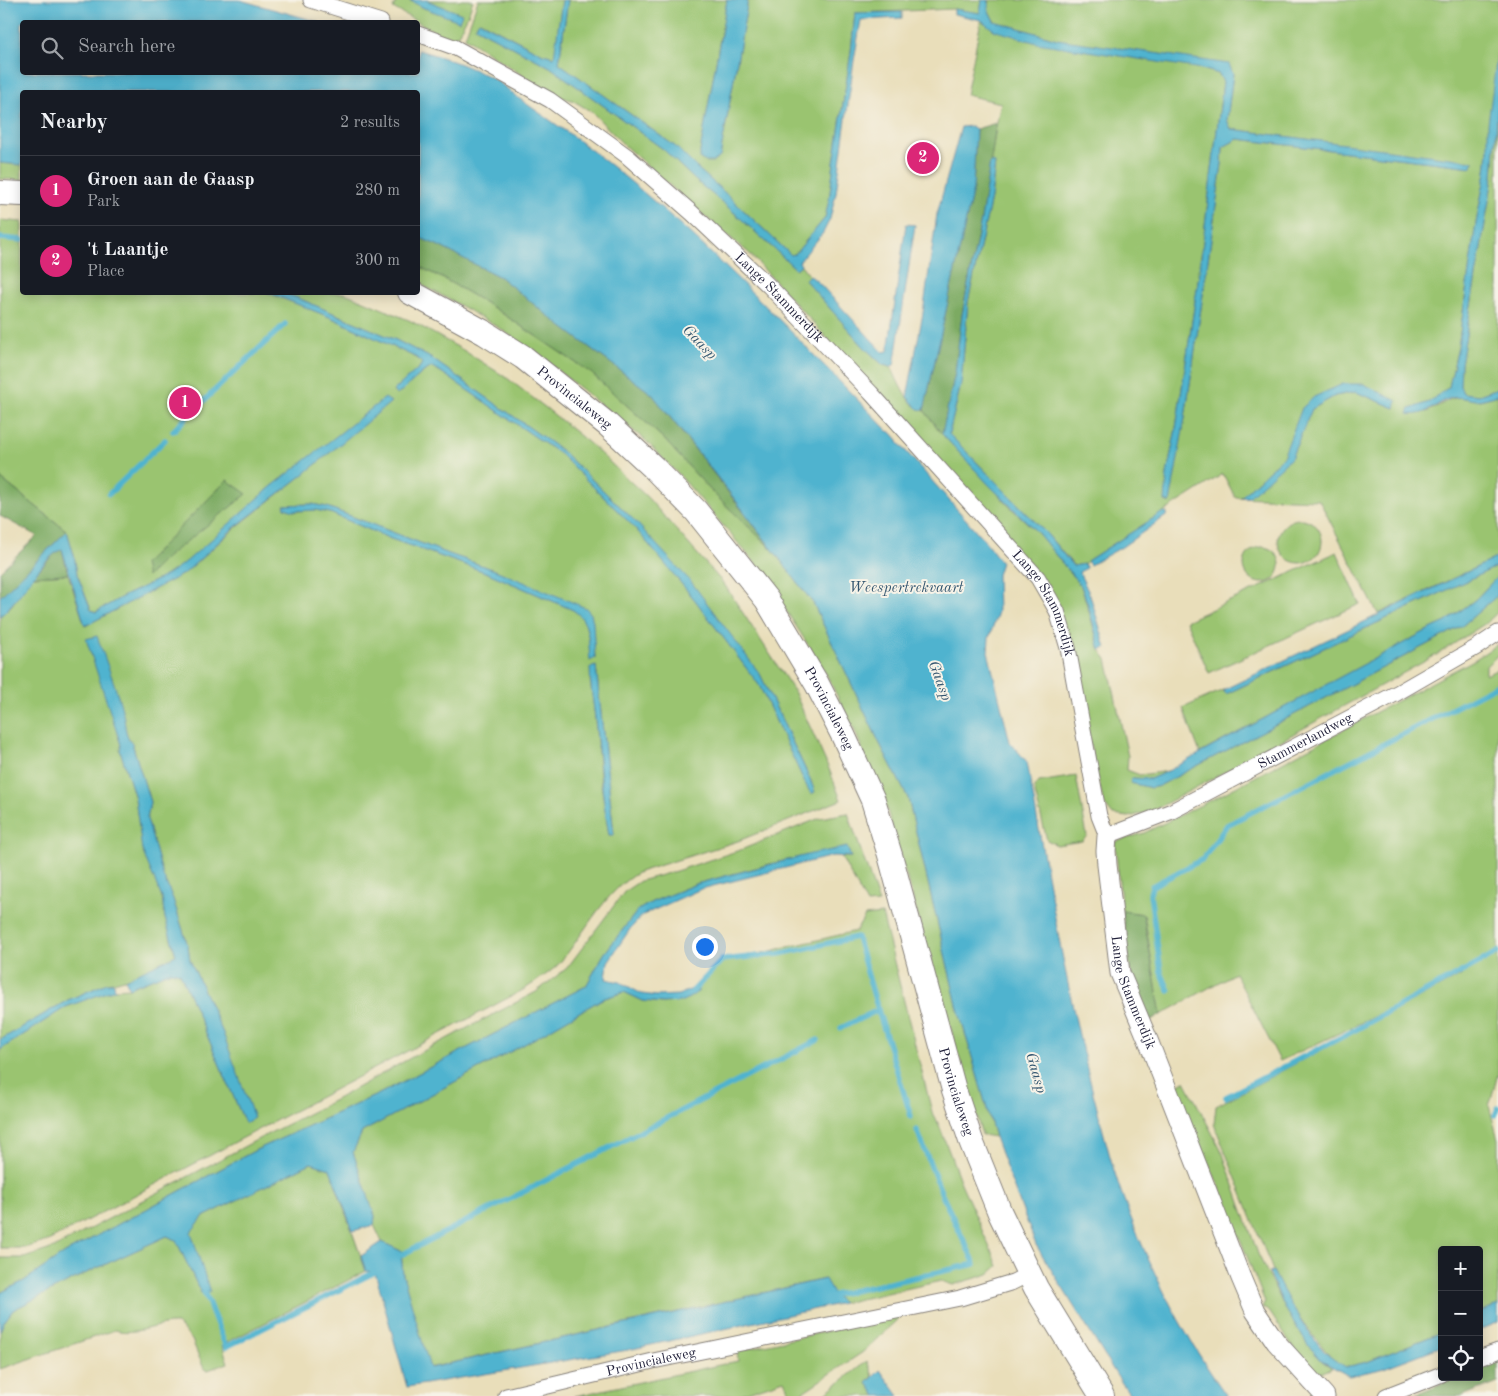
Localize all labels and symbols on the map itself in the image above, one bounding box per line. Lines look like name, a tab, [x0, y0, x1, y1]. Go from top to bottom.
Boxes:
pin: 2	[907, 139, 939, 177]
street label: Lange Stammerdijk	[732, 250, 826, 345]
water label: Gaasp	[679, 323, 719, 363]
street label: Provincialeweg	[534, 364, 615, 432]
pin: 1	[169, 384, 201, 422]
street label: Lange Stammerdijk	[1010, 548, 1076, 658]
water label: Weespertrekvaart	[849, 581, 964, 596]
water label: Gaasp	[925, 659, 953, 703]
street label: Provincialeweg	[801, 664, 856, 753]
street label: Stammerlandweg	[1256, 710, 1355, 772]
your location	[692, 934, 718, 960]
street label: Lange Stammerdijk	[1109, 935, 1158, 1051]
street label: Provincialeweg	[936, 1046, 976, 1138]
water label: Gaasp	[1022, 1051, 1048, 1095]
street label: Provincialeweg	[605, 1345, 698, 1379]

